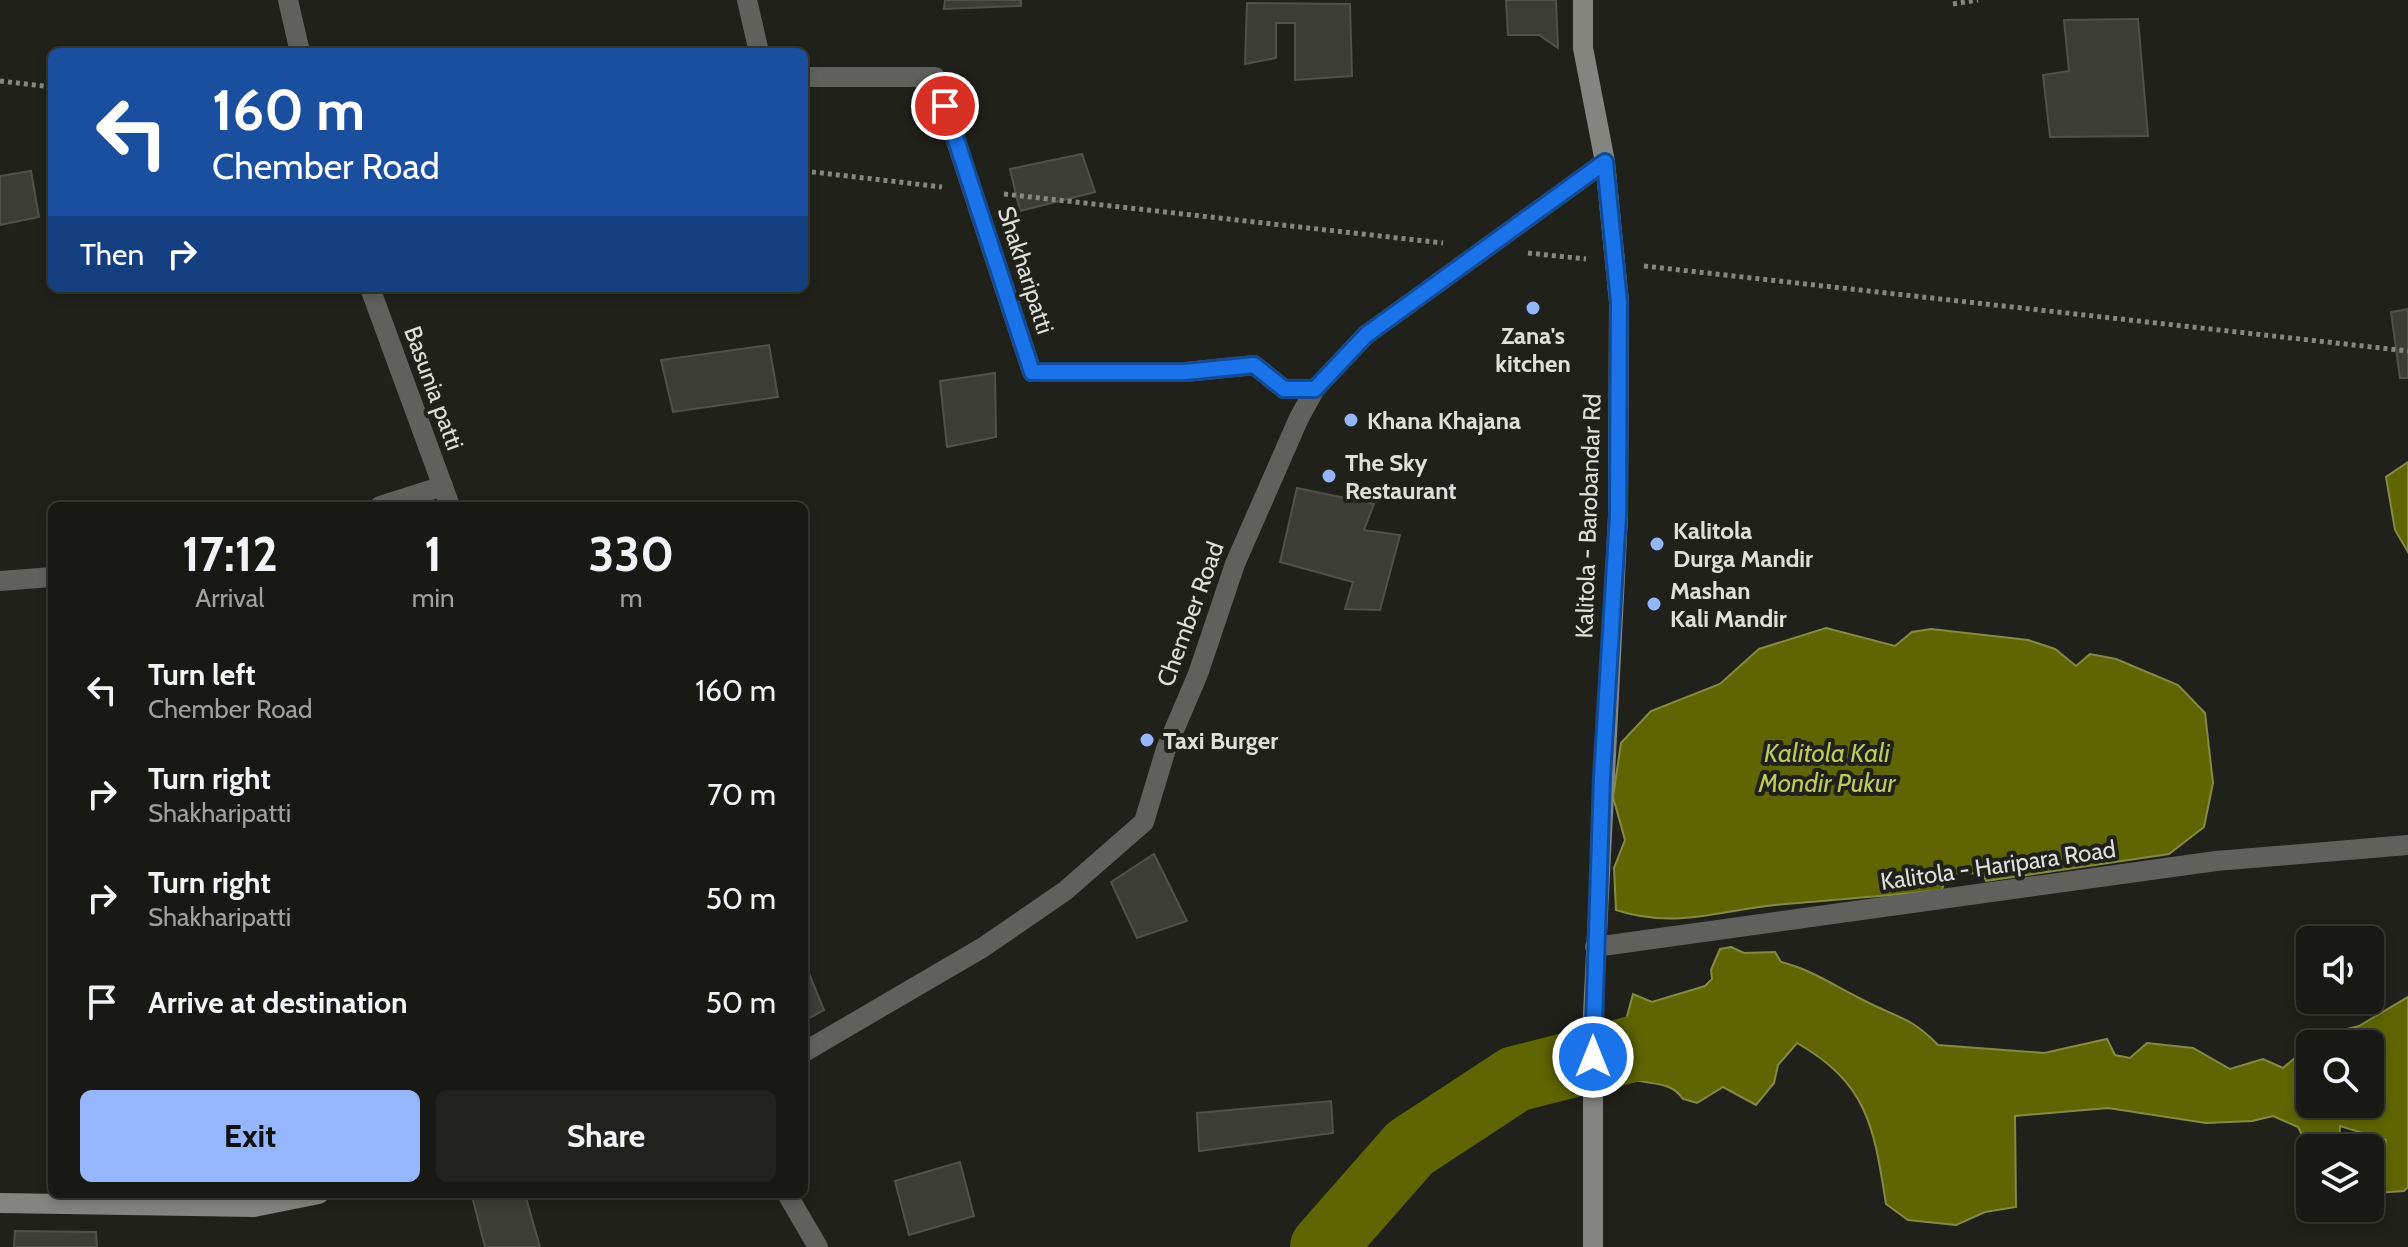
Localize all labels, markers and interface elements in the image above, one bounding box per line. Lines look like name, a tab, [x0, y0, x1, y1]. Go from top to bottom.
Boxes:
pin	[911, 72, 979, 140]
text: 160 m	[212, 76, 365, 144]
icon: left	[80, 80, 184, 184]
icon: arrive	[923, 84, 967, 128]
text: Chember Road	[212, 144, 440, 188]
street label: Shakharipatti	[992, 203, 1060, 337]
icon: right	[160, 232, 204, 276]
text: Then	[80, 236, 144, 273]
marker: Zana's kitchen	[1524, 299, 1542, 317]
place label: Zana's kitchen	[1495, 321, 1571, 378]
street label: Basunia patti	[398, 322, 470, 454]
street label: Kalitola - Barobandar Rd	[1569, 393, 1607, 639]
place label: Khana Khajana	[1367, 406, 1521, 435]
marker: Khana Khajana	[1342, 411, 1360, 429]
place label: The Sky Restaurant	[1345, 448, 1457, 505]
marker: The Sky Restaurant	[1320, 467, 1338, 485]
place label: Kalitola Durga Mandir	[1673, 516, 1813, 573]
text: 17:12	[182, 525, 278, 583]
text: 1	[424, 525, 442, 583]
text: 330	[588, 525, 674, 583]
marker: Kalitola Durga Mandir	[1648, 535, 1666, 553]
street label: Chember Road	[1150, 538, 1230, 690]
place label: Mashan Kali Mandir	[1670, 576, 1787, 633]
text: Arrival	[195, 582, 264, 614]
text: min	[412, 582, 455, 614]
text: m	[620, 582, 643, 614]
marker: Mashan Kali Mandir	[1645, 595, 1663, 613]
text: Turn left	[148, 656, 256, 693]
icon: left	[80, 668, 124, 712]
text: 160 m	[695, 672, 776, 709]
text: Chember Road	[148, 693, 312, 725]
place label: Taxi Burger	[1163, 726, 1278, 755]
marker: Taxi Burger	[1138, 731, 1156, 749]
water label: Kalitola Kali Mondir Pukur	[1757, 737, 1897, 799]
text: Turn right	[148, 760, 271, 797]
icon: right	[80, 772, 124, 816]
text: 70 m	[707, 776, 776, 813]
text: Shakharipatti	[148, 797, 291, 829]
street label: Kalitola - Haripara Road	[1878, 834, 2118, 896]
text: Turn right	[148, 864, 271, 901]
icon: right	[80, 876, 124, 920]
text: 50 m	[706, 880, 776, 917]
text: Shakharipatti	[148, 901, 291, 933]
map controls	[2296, 926, 2384, 1222]
button: sound	[2296, 926, 2384, 1014]
icon: arrive	[80, 980, 124, 1024]
text: Arrive at destination	[148, 984, 408, 1021]
text: 50 m	[706, 984, 776, 1021]
position arrow	[1551, 1015, 1635, 1099]
button: search	[2296, 1030, 2384, 1118]
button: Exit	[80, 1090, 420, 1182]
button: Share	[436, 1090, 776, 1182]
button: layers	[2296, 1134, 2384, 1222]

